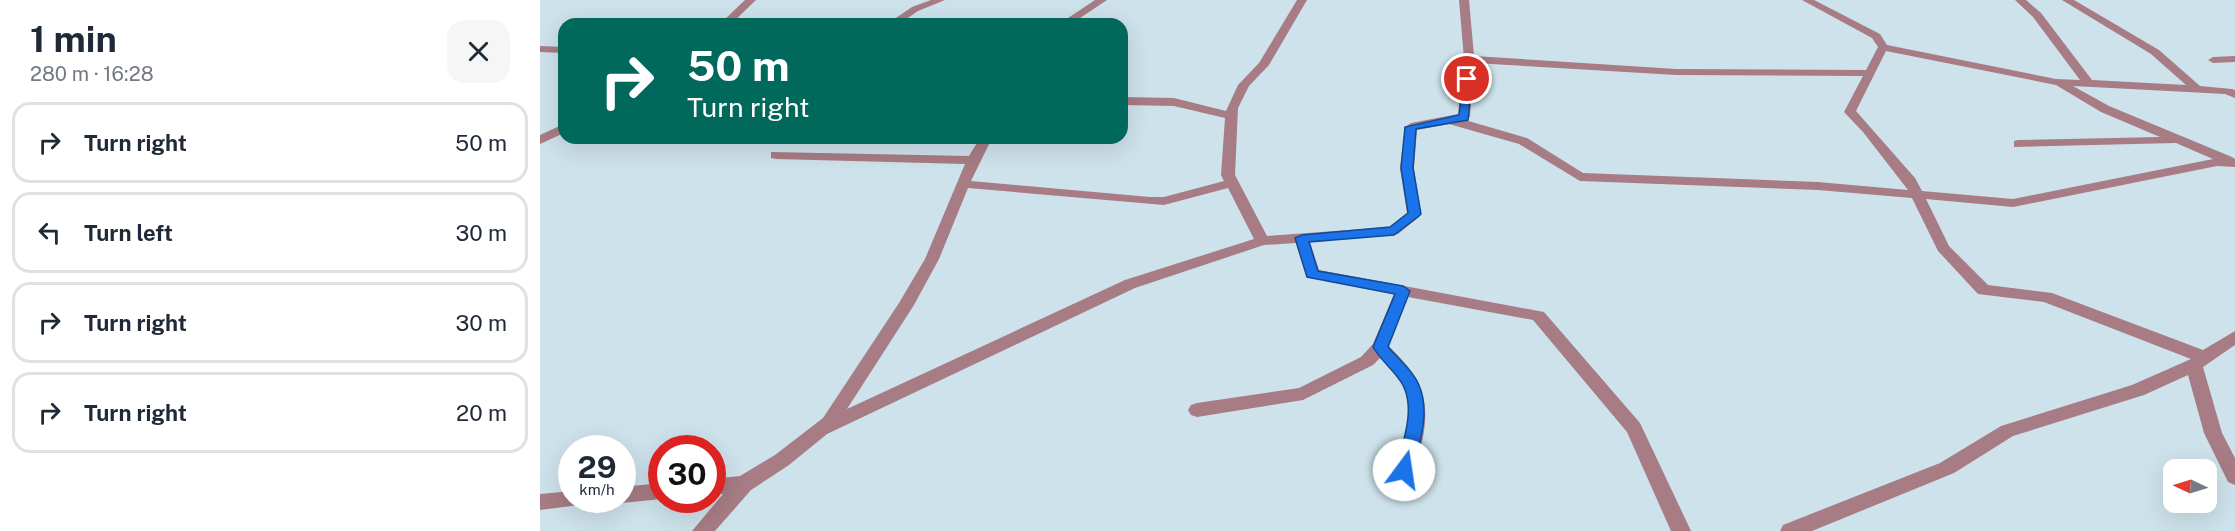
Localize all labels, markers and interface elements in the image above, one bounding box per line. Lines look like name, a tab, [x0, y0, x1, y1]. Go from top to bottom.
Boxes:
text: 1 min	[30, 18, 117, 60]
button: close	[447, 20, 510, 83]
text: 50 m	[687, 41, 790, 90]
icon: right	[588, 42, 666, 120]
pin	[1441, 53, 1492, 104]
text: 280 m · 16:28	[30, 62, 154, 86]
icon: arrive	[1450, 62, 1483, 95]
text: Turn right	[687, 91, 810, 123]
icon: right	[33, 126, 66, 159]
text: Turn right	[84, 130, 187, 156]
text: 50 m	[455, 130, 507, 156]
icon: left	[33, 216, 66, 249]
text: Turn left	[84, 220, 173, 246]
text: 30 m	[455, 220, 507, 246]
icon: right	[33, 306, 66, 339]
text: Turn right	[84, 310, 187, 336]
text: 30 m	[455, 310, 507, 336]
icon: right	[33, 396, 66, 429]
text: Turn right	[84, 400, 187, 426]
text: 20 m	[456, 400, 507, 426]
speed limit sign: 30	[648, 435, 726, 513]
position arrow	[1372, 438, 1436, 502]
text: 29	[578, 449, 616, 485]
north arrow	[2163, 459, 2217, 513]
map controls	[2163, 459, 2217, 513]
text: km/h	[579, 481, 615, 498]

